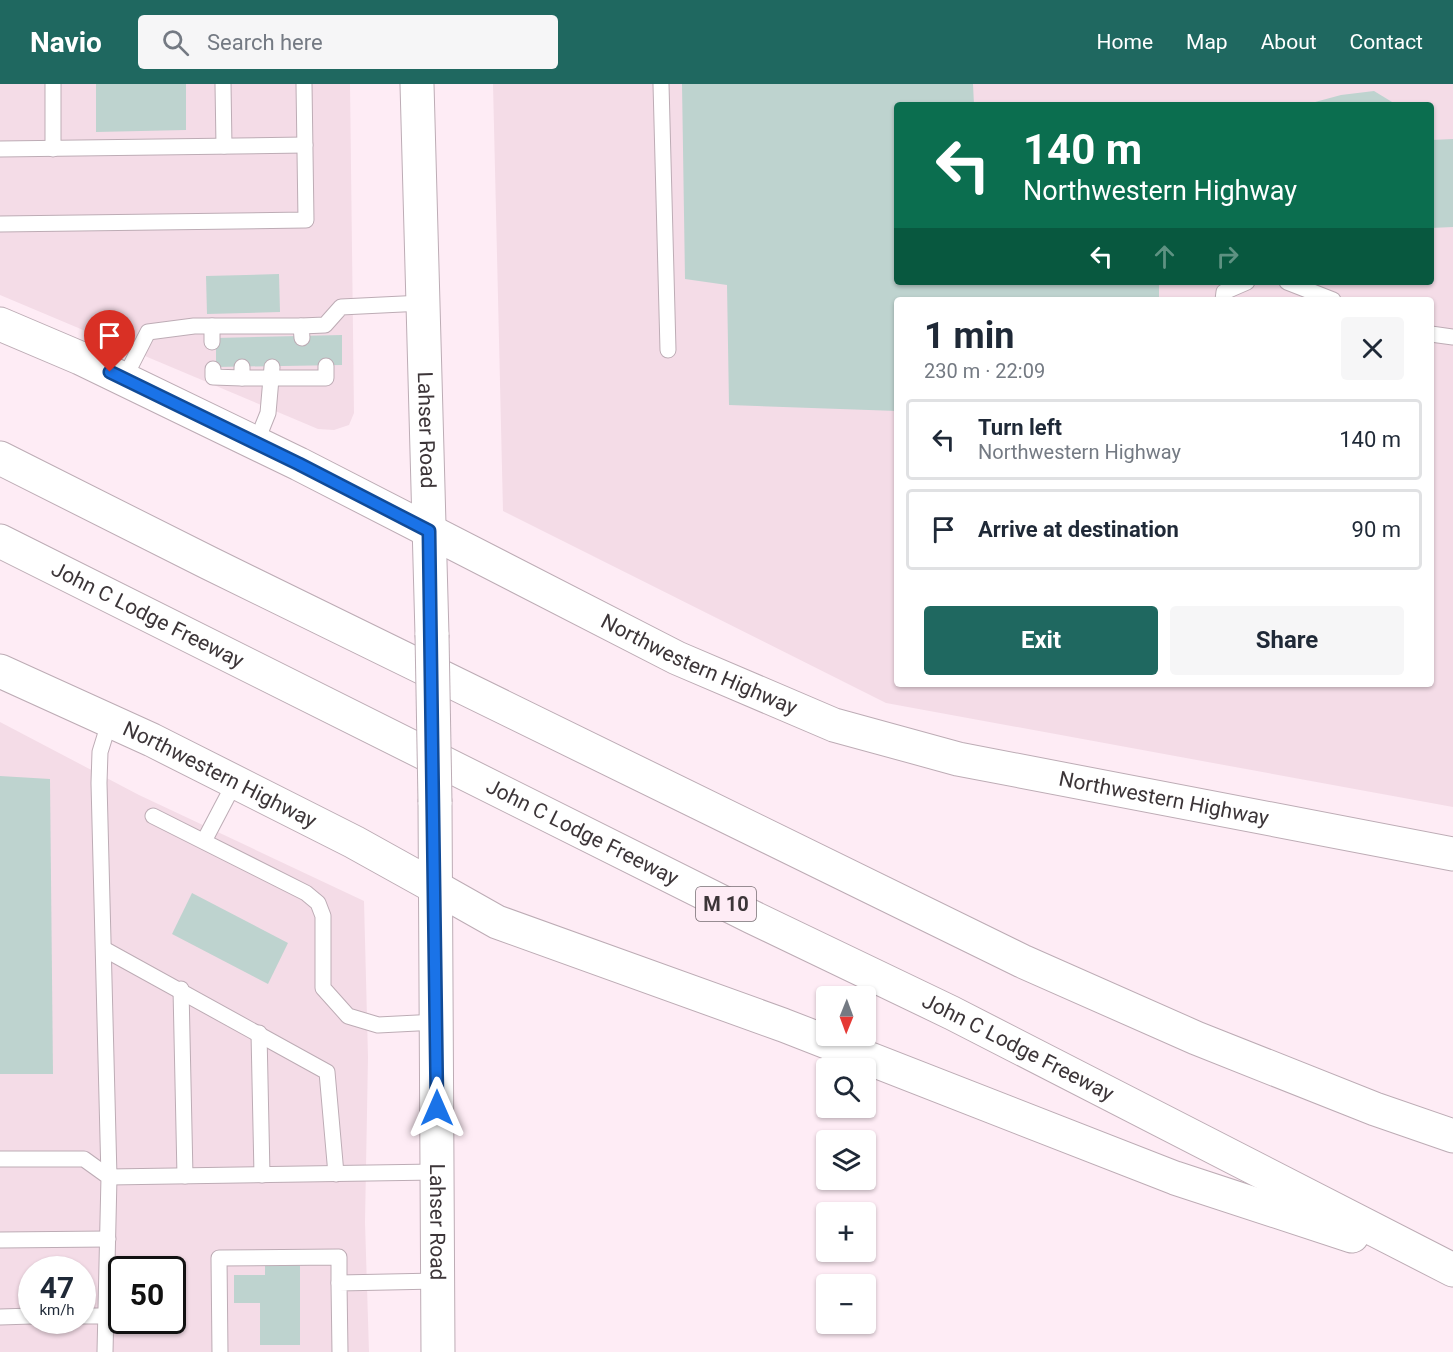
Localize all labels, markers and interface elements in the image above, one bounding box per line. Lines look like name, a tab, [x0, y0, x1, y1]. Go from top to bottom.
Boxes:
search box	[138, 15, 558, 69]
text: Navio	[30, 26, 102, 59]
icon: search	[159, 26, 192, 59]
text: Search here	[207, 30, 323, 55]
text: Home	[1097, 30, 1153, 54]
text: Map	[1186, 30, 1228, 54]
text: About	[1261, 30, 1317, 54]
text: Contact	[1350, 30, 1423, 54]
text: 140 m	[1023, 125, 1142, 174]
icon: left	[924, 126, 1002, 204]
text: Northwestern Highway	[1023, 175, 1297, 207]
icon: left	[1085, 240, 1118, 273]
icon: ahead	[1148, 240, 1181, 273]
icon: right	[1211, 240, 1244, 273]
pin	[84, 310, 135, 372]
text: 1 min	[924, 315, 1015, 357]
button: close	[1341, 317, 1404, 380]
icon: arrive	[93, 319, 126, 352]
text: 230 m · 22:09	[924, 359, 1045, 383]
street label: Lahser Road	[413, 371, 440, 489]
text: Turn left	[978, 415, 1062, 440]
icon: left	[927, 423, 960, 456]
text: 140 m	[1339, 427, 1401, 452]
text: Northwestern Highway	[978, 440, 1181, 464]
icon: arrive	[927, 513, 960, 546]
text: Arrive at destination	[978, 517, 1179, 542]
text: 90 m	[1352, 517, 1401, 542]
street label: John C Lodge Freeway	[48, 557, 248, 673]
button: Exit	[924, 606, 1158, 675]
button: Share	[1170, 606, 1404, 675]
street label: Northwestern Highway	[597, 609, 801, 720]
street label: Northwestern Highway	[119, 716, 321, 833]
street label: Northwestern Highway	[1057, 767, 1271, 830]
street label: John C Lodge Freeway	[482, 774, 682, 890]
road number: M 10	[696, 887, 756, 921]
north arrow	[816, 986, 876, 1046]
map controls	[816, 986, 876, 1334]
street label: John C Lodge Freeway	[918, 989, 1118, 1106]
button: search	[816, 1058, 876, 1118]
position arrow	[405, 1076, 469, 1140]
button: layers	[816, 1130, 876, 1190]
street label: Lahser Road	[425, 1163, 450, 1280]
button: +	[816, 1202, 876, 1262]
speed limit sign: 50	[108, 1256, 186, 1334]
text: 47	[40, 1270, 74, 1305]
button: −	[816, 1274, 876, 1334]
text: km/h	[39, 1301, 75, 1319]

